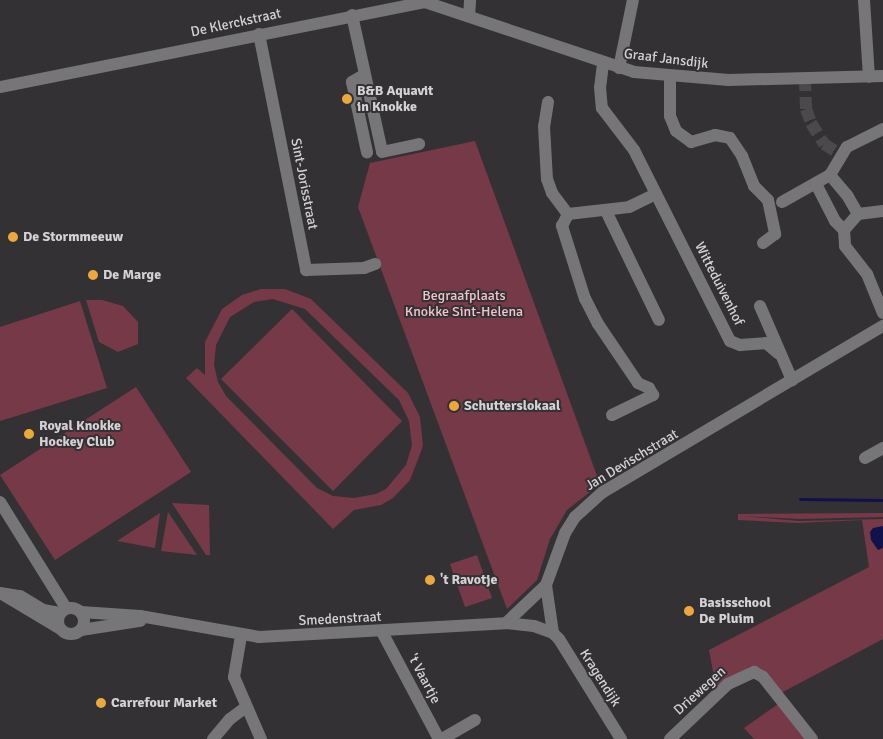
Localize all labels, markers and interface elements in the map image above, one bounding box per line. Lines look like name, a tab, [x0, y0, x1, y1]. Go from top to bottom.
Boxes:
street label: De Klerckstraat	[189, 5, 283, 41]
street label: Graaf Jansdijk	[623, 45, 709, 73]
place label: B&B Aquavit in Knokke	[357, 83, 433, 115]
marker: B&B Aquavit in Knokke	[341, 93, 353, 105]
street label: Sint-Jorisstraat	[287, 137, 321, 231]
place label: De Stormmeeuw	[23, 229, 123, 245]
marker: De Stormmeeuw	[7, 231, 19, 243]
street label: Witteduivenhof	[691, 240, 747, 328]
place label: De Marge	[103, 267, 161, 283]
marker: De Marge	[87, 269, 99, 281]
park label: Begraafplaats Knokke Sint-Helena	[405, 288, 523, 321]
place label: Schutterslokaal	[464, 398, 560, 414]
marker: Schutterslokaal	[448, 400, 460, 412]
place label: Royal Knokke Hockey Club	[39, 418, 121, 451]
street label: Jan Devischstraat	[583, 426, 681, 494]
marker: Royal Knokke Hockey Club	[23, 428, 35, 440]
place label: 't Ravotje	[440, 572, 497, 588]
marker: 't Ravotje	[424, 574, 436, 586]
place label: Basisschool De Pluim	[699, 595, 771, 628]
marker: Basisschool De Pluim	[683, 605, 695, 617]
street label: Smedenstraat	[298, 608, 382, 630]
street label: Kragendijk	[576, 646, 624, 710]
street label: 't Vaartje	[404, 651, 444, 707]
street label: Driewegen	[671, 663, 729, 719]
place label: Carrefour Market	[111, 695, 217, 711]
marker: Carrefour Market	[95, 697, 107, 709]

